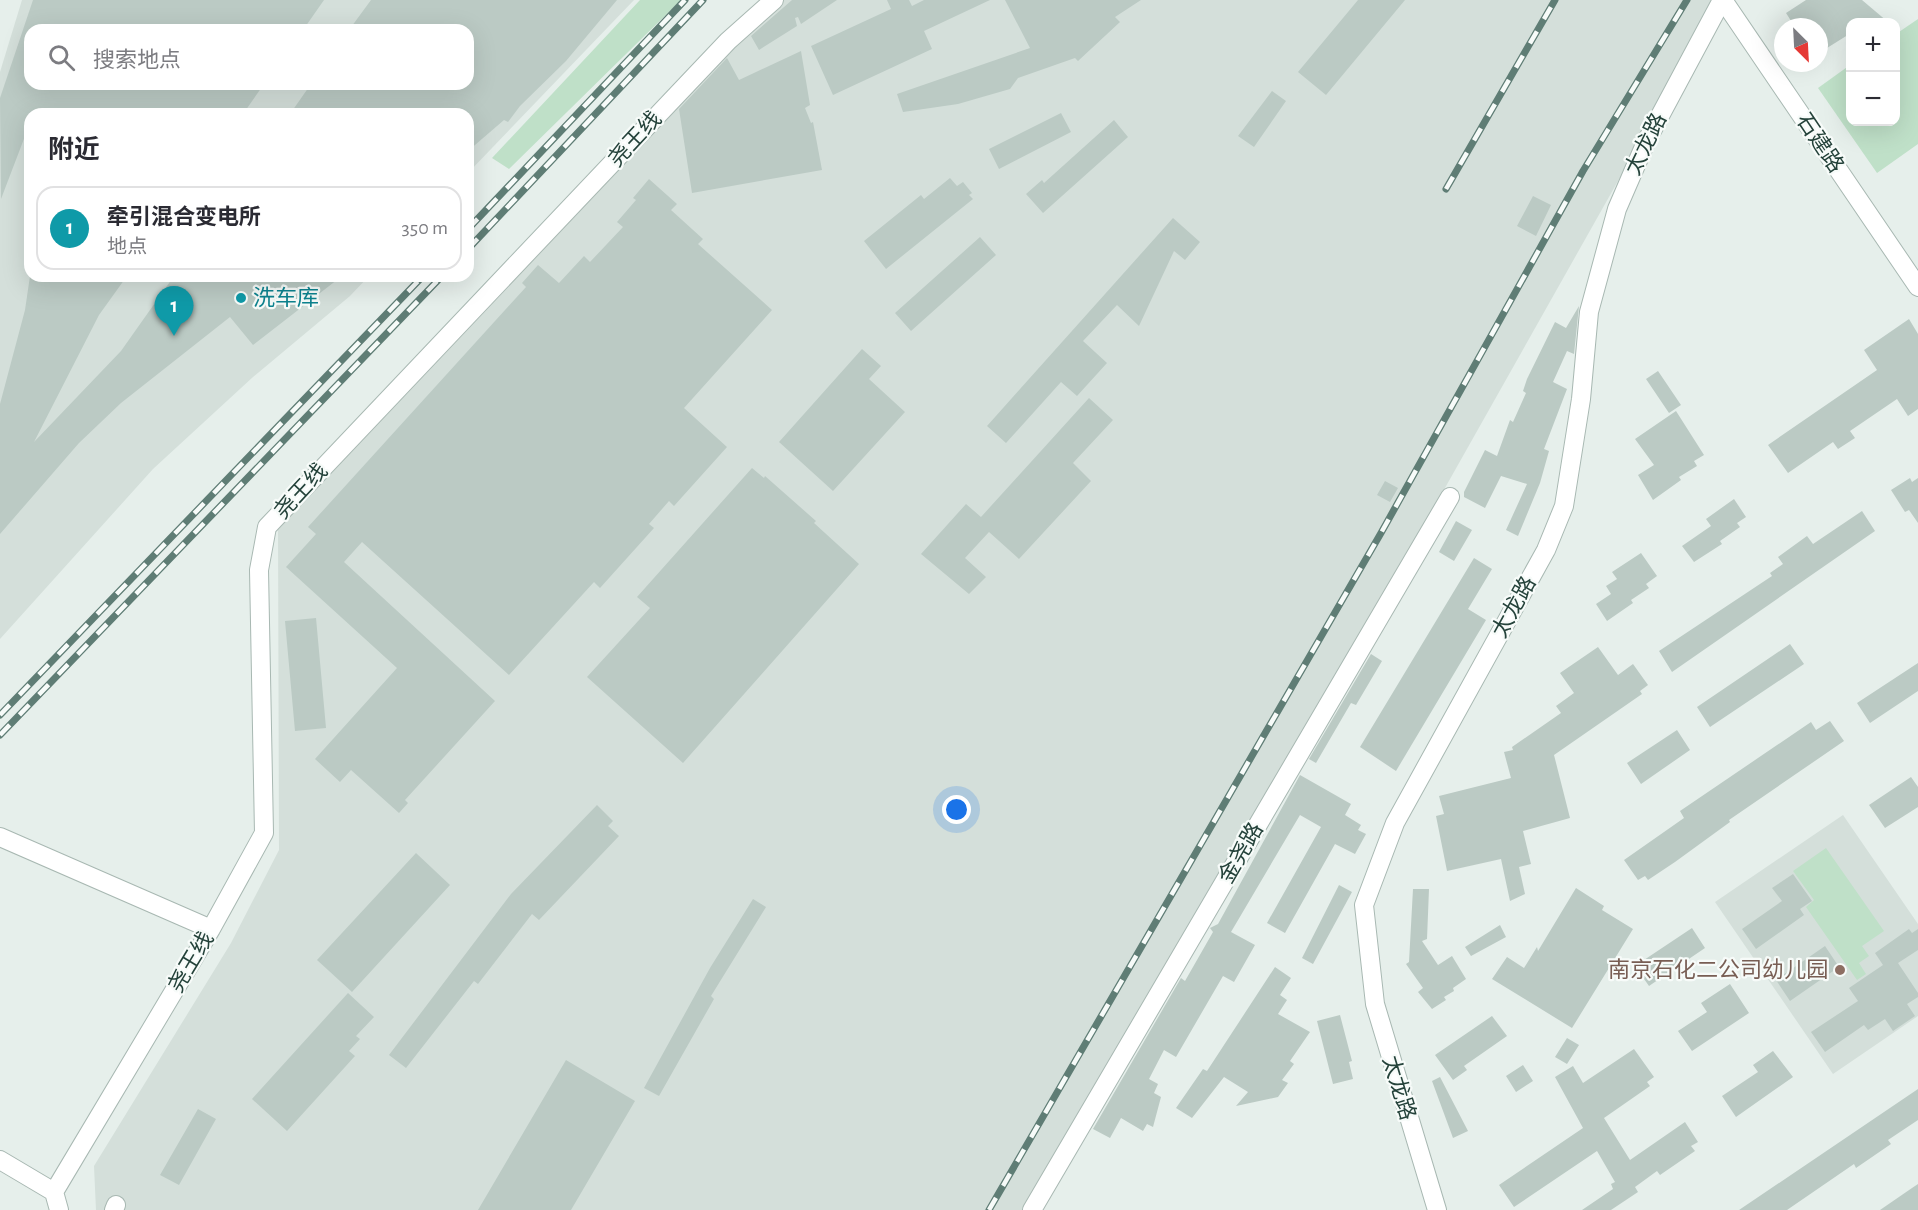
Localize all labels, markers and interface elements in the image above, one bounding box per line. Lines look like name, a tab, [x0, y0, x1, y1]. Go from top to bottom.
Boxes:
north arrow	[1774, 18, 1828, 72]
map controls	[1846, 18, 1900, 126]
button: +	[1846, 18, 1900, 72]
search box	[24, 24, 474, 90]
icon: search	[45, 41, 78, 74]
text: 搜索地点	[93, 49, 181, 71]
button: −	[1846, 72, 1900, 126]
street label: 尧王线	[604, 107, 666, 171]
street label: 太龙路	[1621, 109, 1670, 178]
street label: 石建路	[1792, 109, 1848, 177]
text: 附近	[48, 137, 100, 163]
text: 牵引混合变电所	[107, 206, 261, 228]
text: 1	[66, 218, 73, 238]
text: 350 m	[402, 218, 448, 238]
text: 地点	[107, 237, 147, 257]
pin: 1	[154, 286, 194, 336]
place label: 洗车库	[253, 286, 319, 309]
marker: 洗车库	[234, 291, 248, 305]
street label: 尧王线	[270, 459, 332, 523]
street label: 太龙路	[1488, 572, 1540, 641]
your location	[942, 795, 971, 824]
street label: 金尧路	[1214, 818, 1267, 887]
street label: 尧王线	[164, 928, 217, 996]
place label: 南京石化二公司幼儿园	[1608, 958, 1828, 981]
marker: 南京石化二公司幼儿园	[1833, 963, 1847, 977]
street label: 太龙路	[1379, 1053, 1420, 1123]

